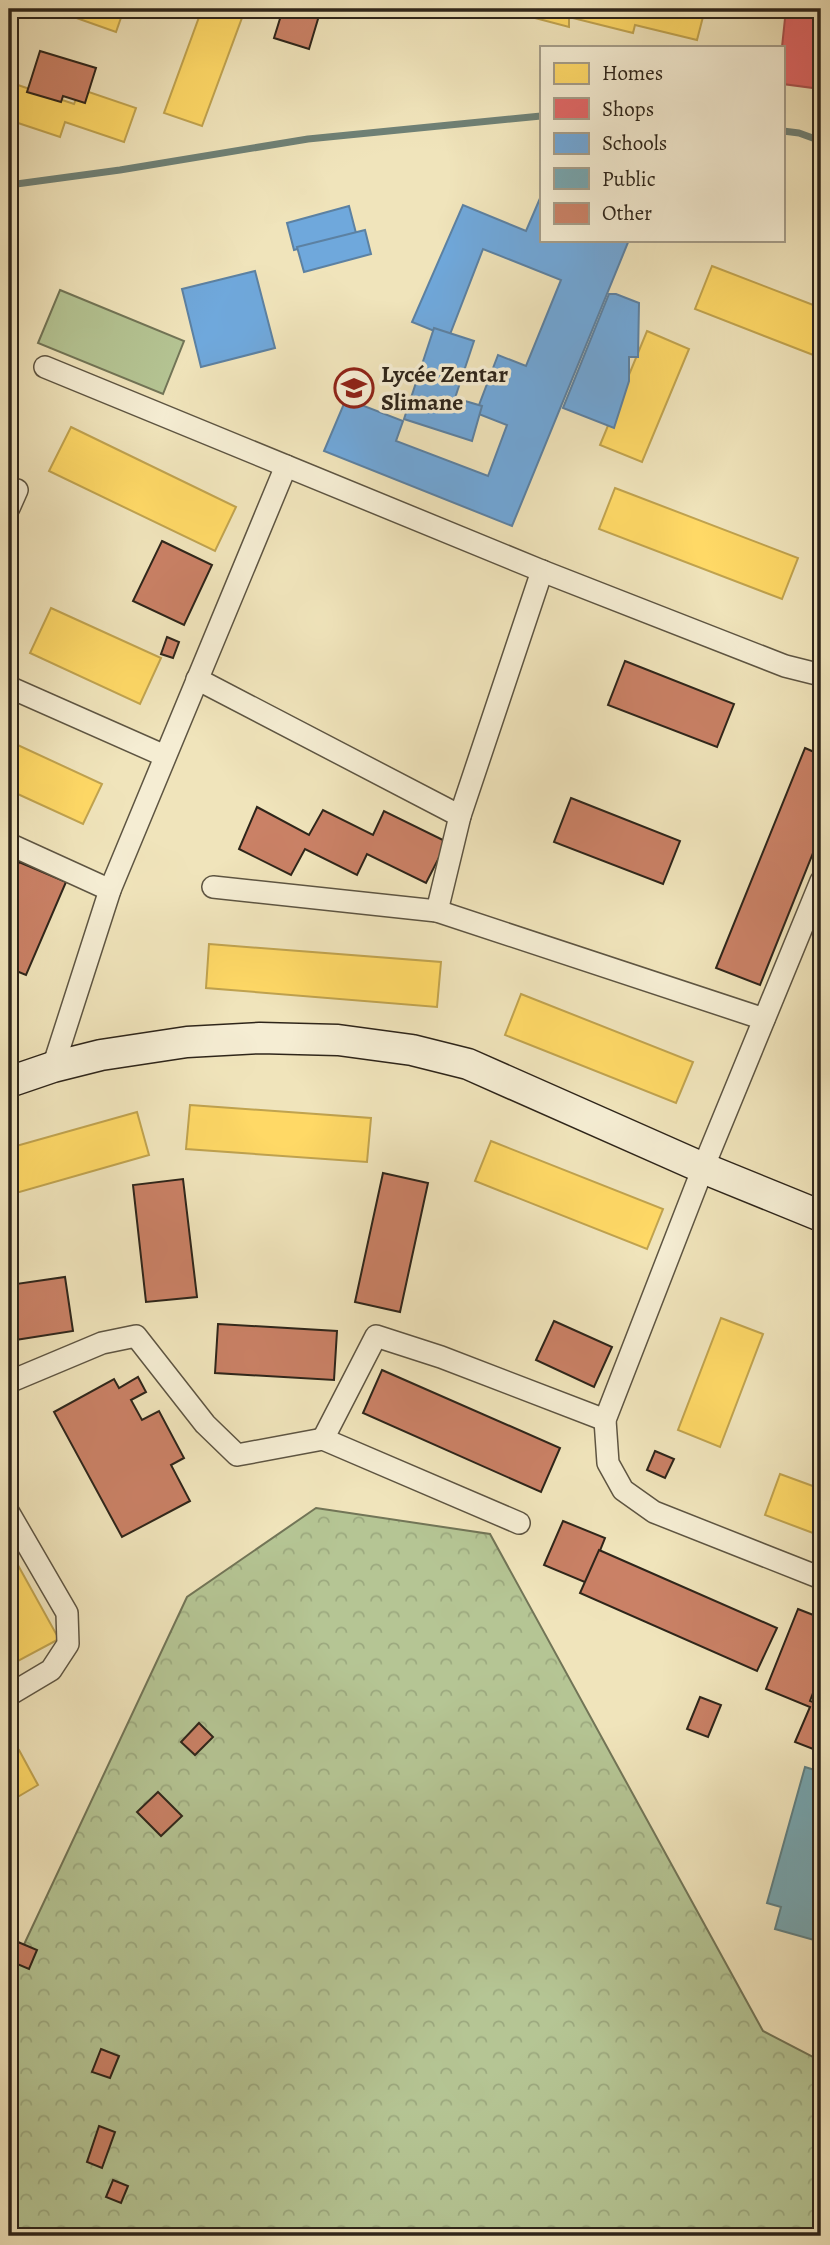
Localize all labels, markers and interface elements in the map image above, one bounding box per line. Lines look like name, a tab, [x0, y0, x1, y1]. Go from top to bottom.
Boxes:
legend	[540, 46, 784, 242]
text: Homes	[602, 59, 663, 87]
text: Shops	[602, 95, 654, 123]
text: Schools	[602, 129, 667, 157]
text: Public	[602, 165, 656, 193]
text: Other	[602, 199, 652, 227]
place label: Lycée Zentar Slimane	[381, 358, 508, 418]
school or university icon: Lycée Zentar Slimane	[333, 367, 375, 409]

